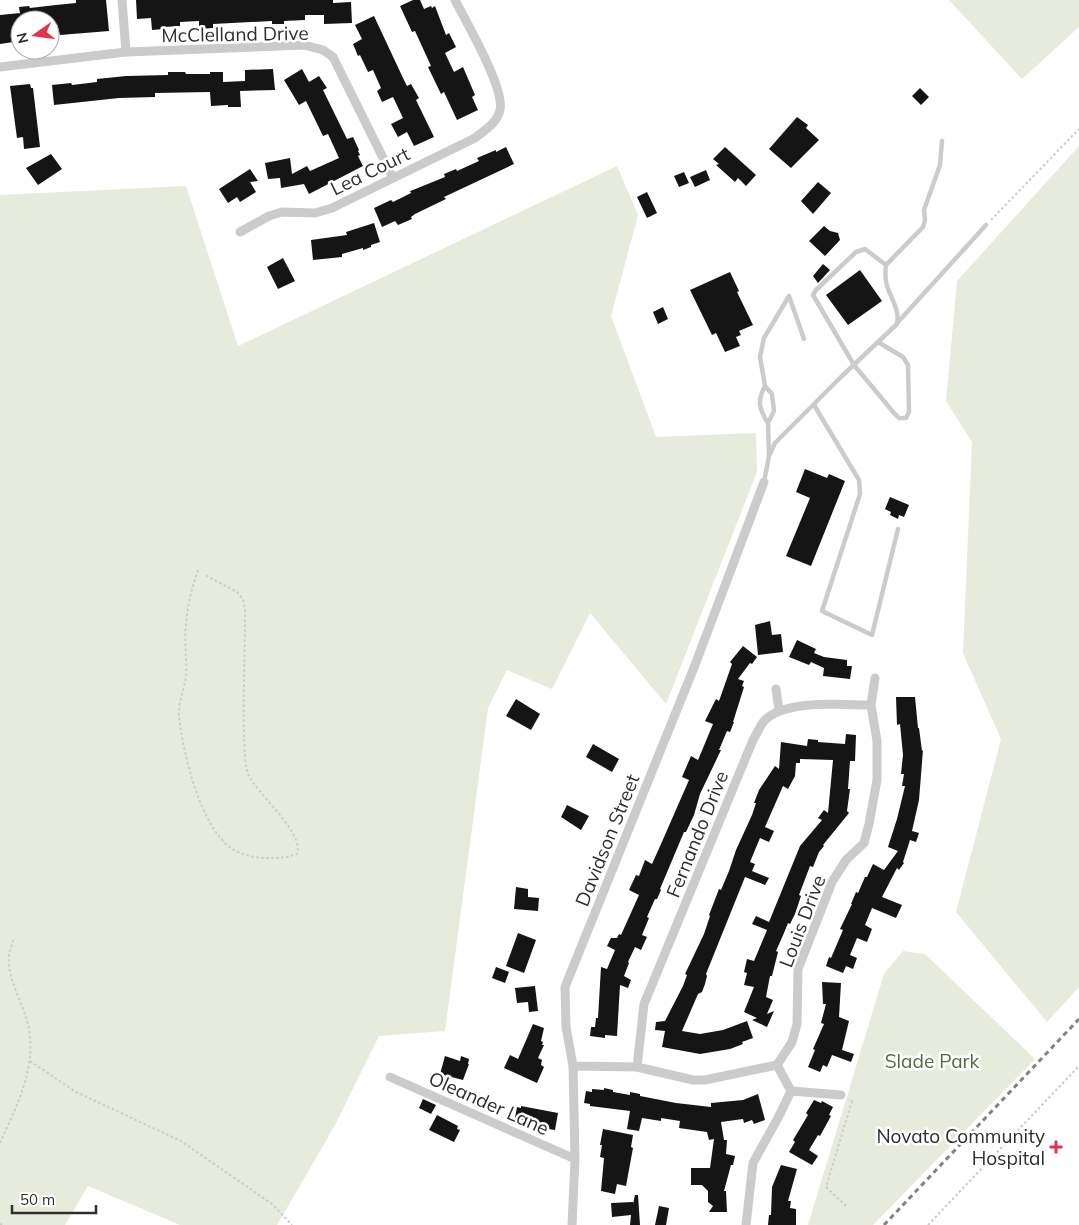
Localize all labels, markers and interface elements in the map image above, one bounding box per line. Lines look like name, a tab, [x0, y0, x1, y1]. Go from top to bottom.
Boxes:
north arrow	[10, 10, 60, 60]
street label: McClelland Drive	[161, 21, 309, 47]
text: N	[12, 31, 32, 45]
street label: Lea Court	[326, 141, 414, 200]
street label: Fernando Drive	[661, 767, 733, 901]
street label: Davidson Street	[570, 770, 645, 910]
street label: Louis Drive	[773, 871, 831, 971]
park label: Slade Park	[885, 1049, 979, 1073]
street label: Oleander Lane	[425, 1066, 553, 1140]
place label: Novato Community Hospital	[876, 1124, 1045, 1170]
marker: Novato Community Hospital	[1049, 1140, 1063, 1154]
scale bar	[12, 1182, 96, 1214]
text: 50 m	[20, 1190, 55, 1209]

